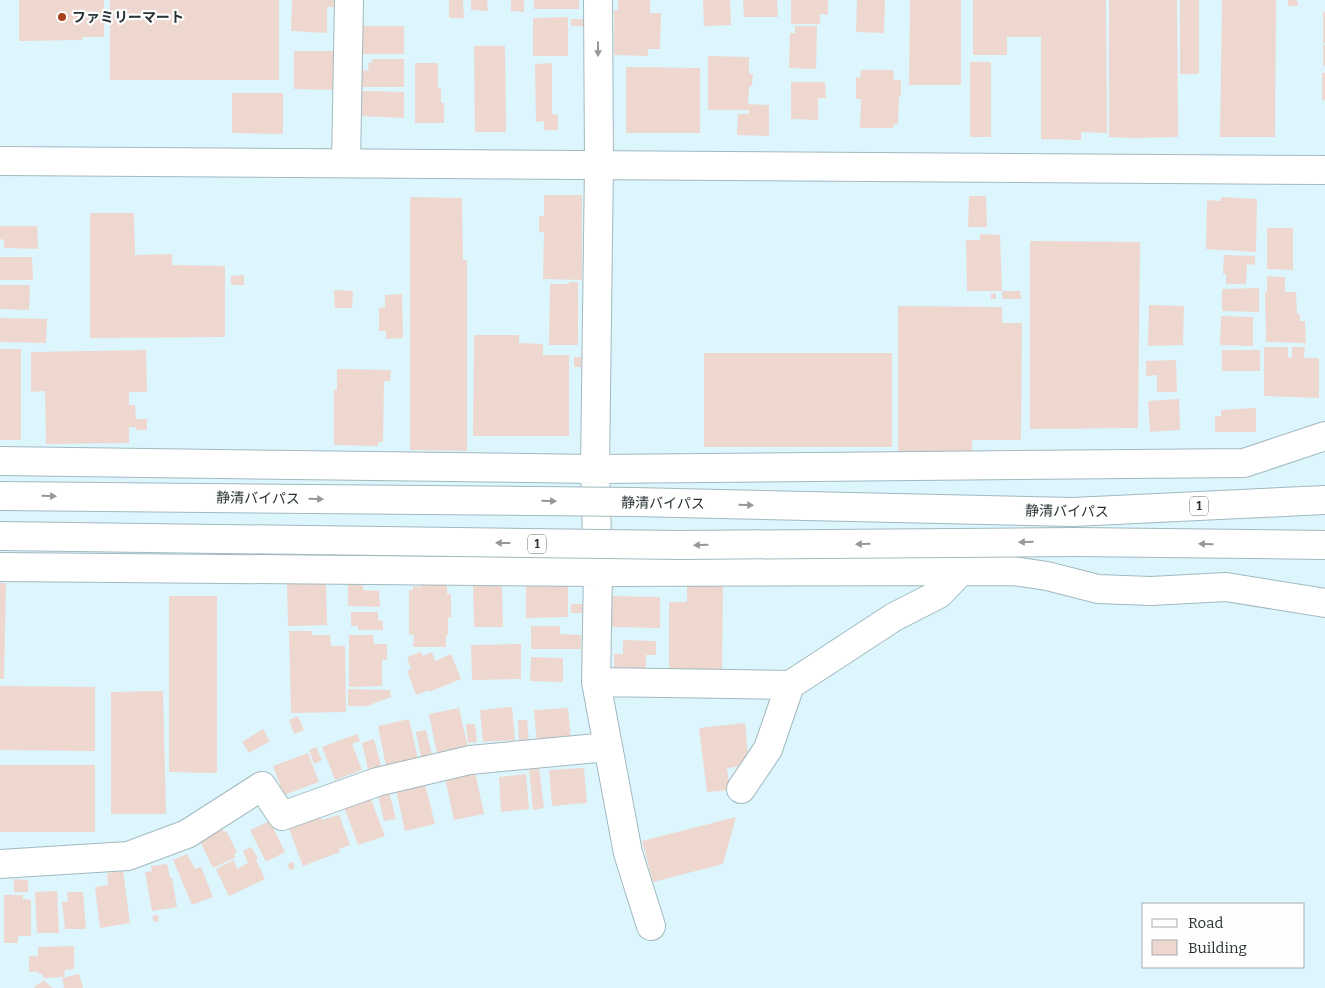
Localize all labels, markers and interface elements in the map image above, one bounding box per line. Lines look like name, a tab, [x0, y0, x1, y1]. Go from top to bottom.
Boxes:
place label: ファミリーマート	[72, 9, 184, 26]
marker: ファミリーマート	[56, 11, 68, 23]
one-way arrow	[594, 41, 602, 57]
street label: 静清バイパス	[216, 489, 300, 508]
one-way arrow	[41, 492, 57, 500]
street label: 静清バイパス	[621, 494, 705, 513]
one-way arrow	[308, 495, 324, 503]
road number: 1	[1190, 496, 1208, 516]
one-way arrow	[541, 497, 557, 505]
one-way arrow	[738, 501, 754, 509]
street label: 静清バイパス	[1025, 502, 1109, 521]
road number: 1	[528, 534, 546, 554]
one-way arrow	[1018, 538, 1034, 546]
one-way arrow	[495, 539, 511, 547]
one-way arrow	[855, 540, 871, 548]
one-way arrow	[1198, 540, 1214, 548]
one-way arrow	[693, 541, 709, 549]
legend	[1142, 903, 1305, 968]
text: Road	[1188, 914, 1223, 932]
text: Building	[1188, 939, 1247, 957]

